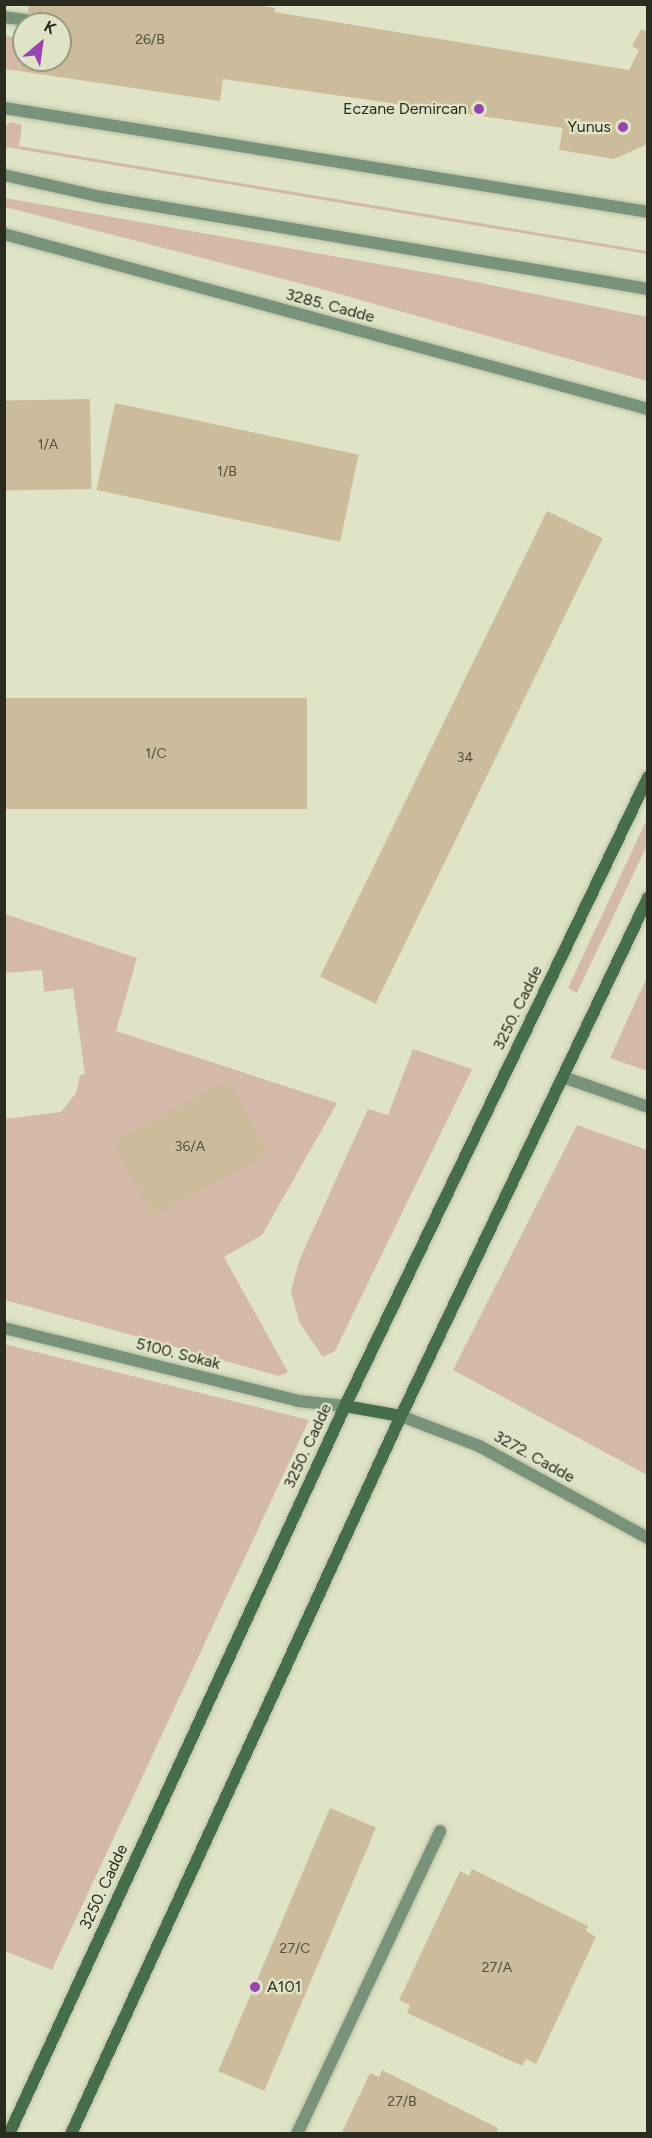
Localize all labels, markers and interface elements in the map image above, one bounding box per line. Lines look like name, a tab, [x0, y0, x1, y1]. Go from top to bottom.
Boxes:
north arrow	[12, 12, 72, 72]
text: K	[41, 17, 59, 38]
house number: 26/B	[135, 32, 165, 48]
place label: Eczane Demircan	[343, 99, 467, 119]
marker: Eczane Demircan	[472, 102, 486, 116]
place label: Yunus	[568, 117, 611, 137]
marker: Yunus	[616, 120, 630, 134]
street label: 3285. Cadde	[284, 285, 376, 327]
house number: 1/A	[38, 437, 58, 453]
house number: 1/B	[217, 464, 237, 480]
house number: 1/C	[145, 746, 167, 762]
house number: 34	[457, 750, 473, 766]
street label: 3250. Cadde	[489, 963, 547, 1053]
house number: 36/A	[175, 1139, 205, 1155]
street label: 5100. Sokak	[134, 1334, 222, 1374]
street label: 3250. Cadde	[280, 1400, 336, 1492]
street label: 3272. Cadde	[490, 1427, 578, 1487]
street label: 3250. Cadde	[76, 1841, 132, 1933]
house number: 27/C	[280, 1941, 310, 1957]
house number: 27/A	[482, 1960, 512, 1976]
place label: A101	[267, 1977, 301, 1997]
marker: A101	[248, 1980, 262, 1994]
house number: 27/B	[387, 2094, 417, 2110]

